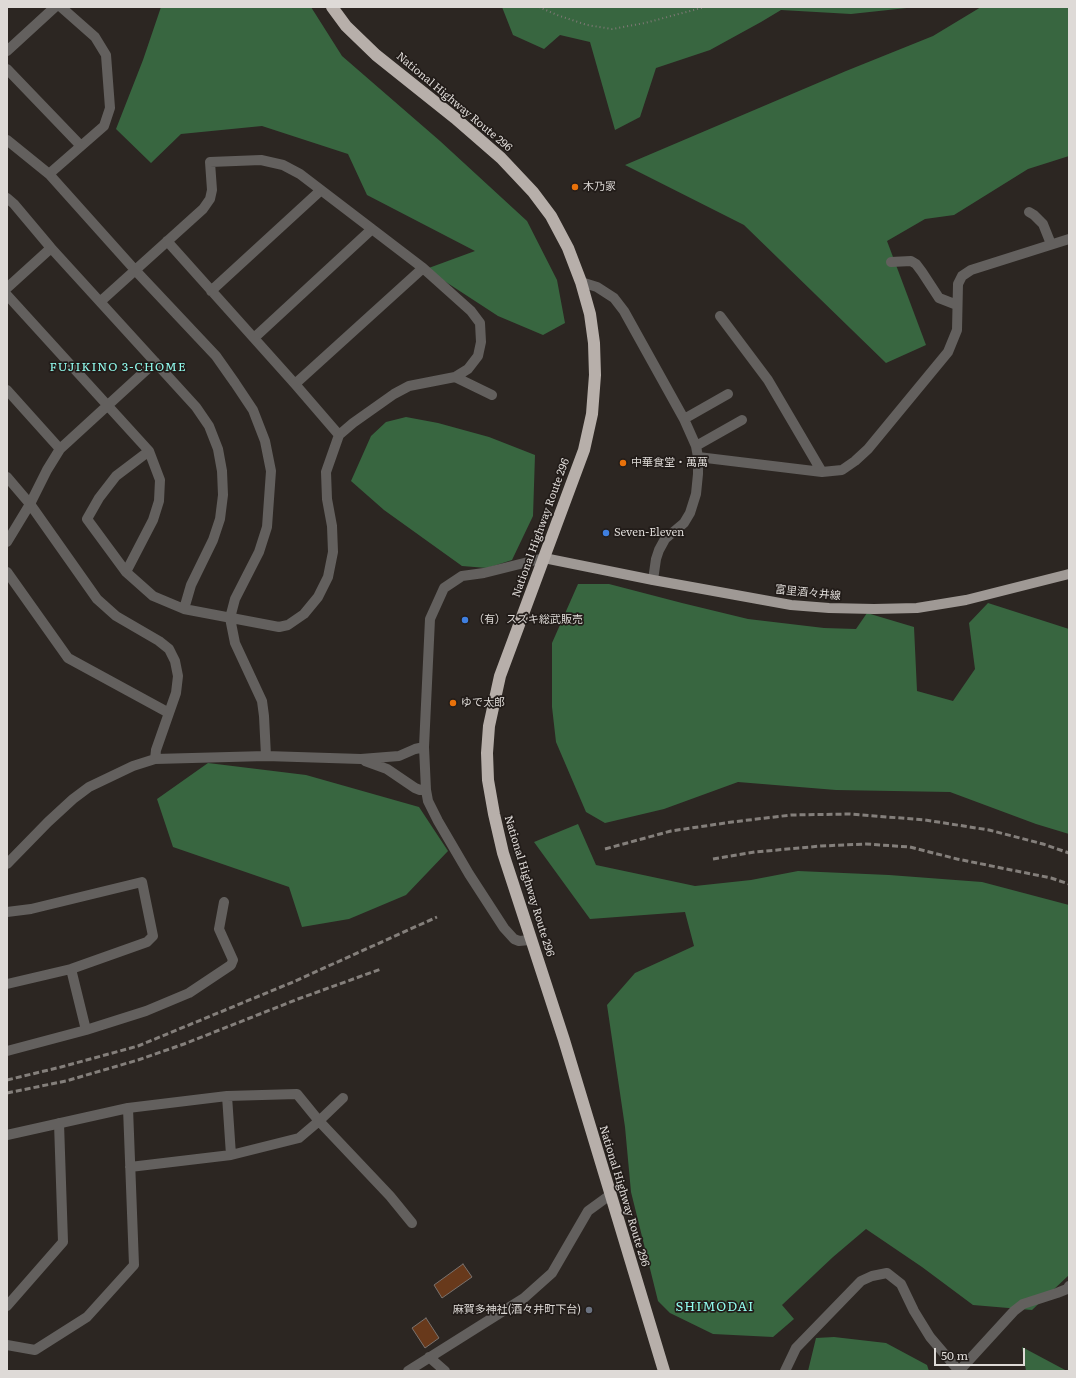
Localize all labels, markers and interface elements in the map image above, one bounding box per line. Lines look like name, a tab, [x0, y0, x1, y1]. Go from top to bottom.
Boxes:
street label: National Highway Route 296	[393, 50, 515, 154]
place label: 木乃家	[583, 180, 616, 194]
marker: 木乃家	[570, 182, 580, 192]
district label: FUJIKINO 3-CHOME	[49, 360, 187, 374]
place label: 中華食堂・萬萬	[631, 456, 708, 470]
street label: National Highway Route 296	[510, 457, 572, 599]
marker: 中華食堂・萬萬	[618, 458, 628, 468]
place label: Seven-Eleven	[614, 526, 684, 540]
marker: Seven-Eleven	[601, 528, 611, 538]
street label: 富里酒々井線	[774, 583, 842, 603]
place label: （有）スズキ総武販売	[473, 613, 583, 627]
marker: （有）スズキ総武販売	[460, 615, 470, 625]
place label: ゆで太郎	[461, 696, 505, 710]
marker: ゆで太郎	[448, 698, 458, 708]
street label: National Highway Route 296	[501, 814, 557, 958]
street label: National Highway Route 296	[596, 1124, 652, 1268]
district label: SHIMODAI	[676, 1299, 754, 1315]
place label: 麻賀多神社(酒々井町下台)	[453, 1303, 581, 1317]
marker: 麻賀多神社(酒々井町下台)	[584, 1305, 594, 1315]
scale bar	[936, 1340, 1027, 1366]
text: 50 m	[941, 1346, 968, 1364]

